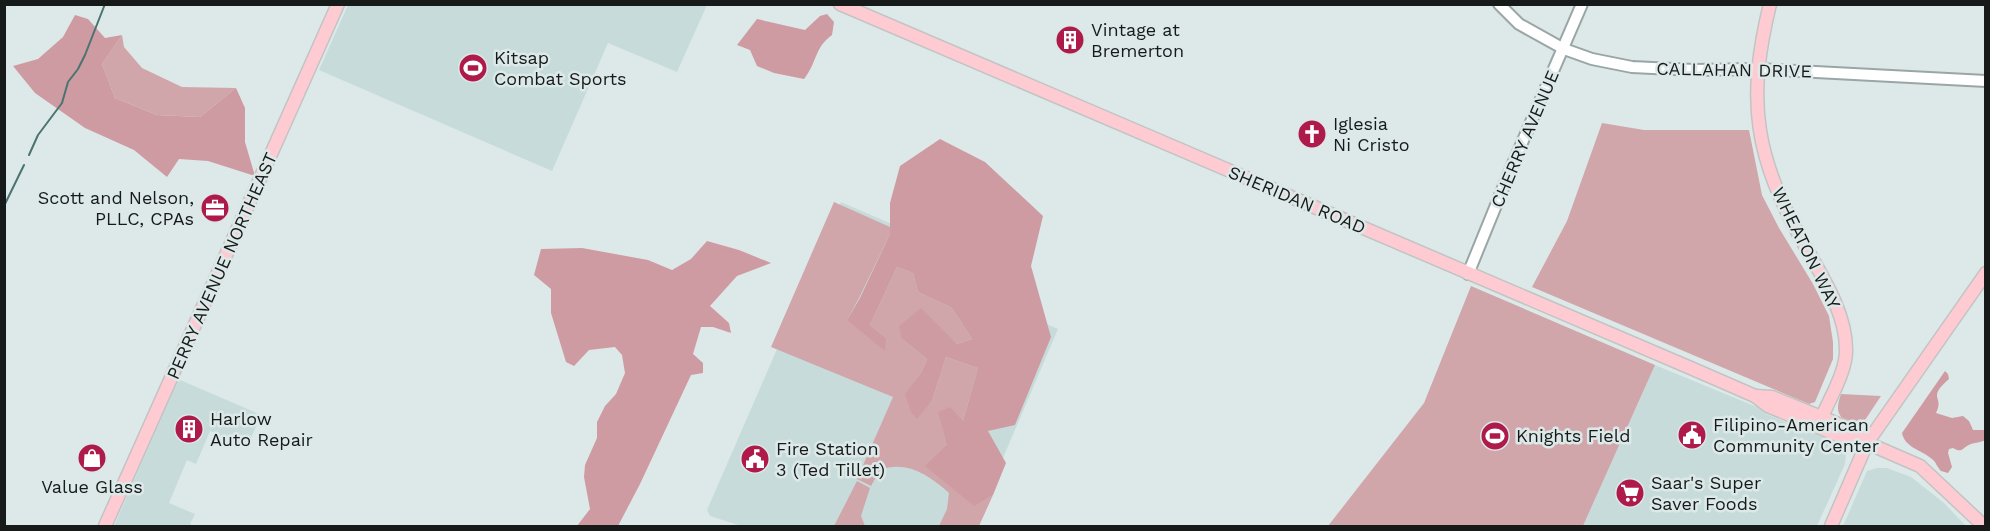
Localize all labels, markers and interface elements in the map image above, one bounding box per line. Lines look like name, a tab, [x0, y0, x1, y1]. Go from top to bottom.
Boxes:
place label: Vintage at Bremerton	[1091, 19, 1184, 61]
building icon: Vintage at Bremerton	[1054, 24, 1086, 56]
place label: Kitsap Combat Sports	[494, 47, 626, 89]
sports icon: Kitsap Combat Sports	[457, 52, 489, 84]
street label: CALLAHAN DRIVE	[1656, 58, 1812, 81]
street label: CHERRY AVENUE	[1486, 67, 1563, 211]
place label: Iglesia Ni Cristo	[1333, 113, 1409, 155]
church icon: Iglesia Ni Cristo	[1296, 118, 1328, 150]
street label: PERRY AVENUE NORTHEAST	[162, 149, 281, 382]
street label: SHERIDAN ROAD	[1225, 161, 1369, 238]
street label: WHEATON WAY	[1768, 184, 1845, 313]
place label: Scott and Nelson, PLLC, CPAs	[38, 187, 194, 229]
office icon: Scott and Nelson, PLLC, CPAs	[199, 192, 231, 224]
place label: Harlow Auto Repair	[210, 408, 313, 450]
building icon: Harlow Auto Repair	[173, 413, 205, 445]
place label: Filipino-American Community Center	[1713, 414, 1879, 456]
public building icon: Filipino-American Community Center	[1676, 419, 1708, 451]
sports icon: Knights Field	[1479, 420, 1511, 452]
place label: Knights Field	[1516, 425, 1630, 446]
place label: Fire Station 3 (Ted Tillet)	[776, 438, 885, 480]
shop icon: Value Glass	[76, 442, 108, 474]
public building icon: Fire Station 3 (Ted Tillet)	[739, 443, 771, 475]
place label: Saar's Super Saver Foods	[1651, 472, 1761, 514]
place label: Value Glass	[41, 476, 143, 497]
supermarket icon: Saar's Super Saver Foods	[1614, 477, 1646, 509]

